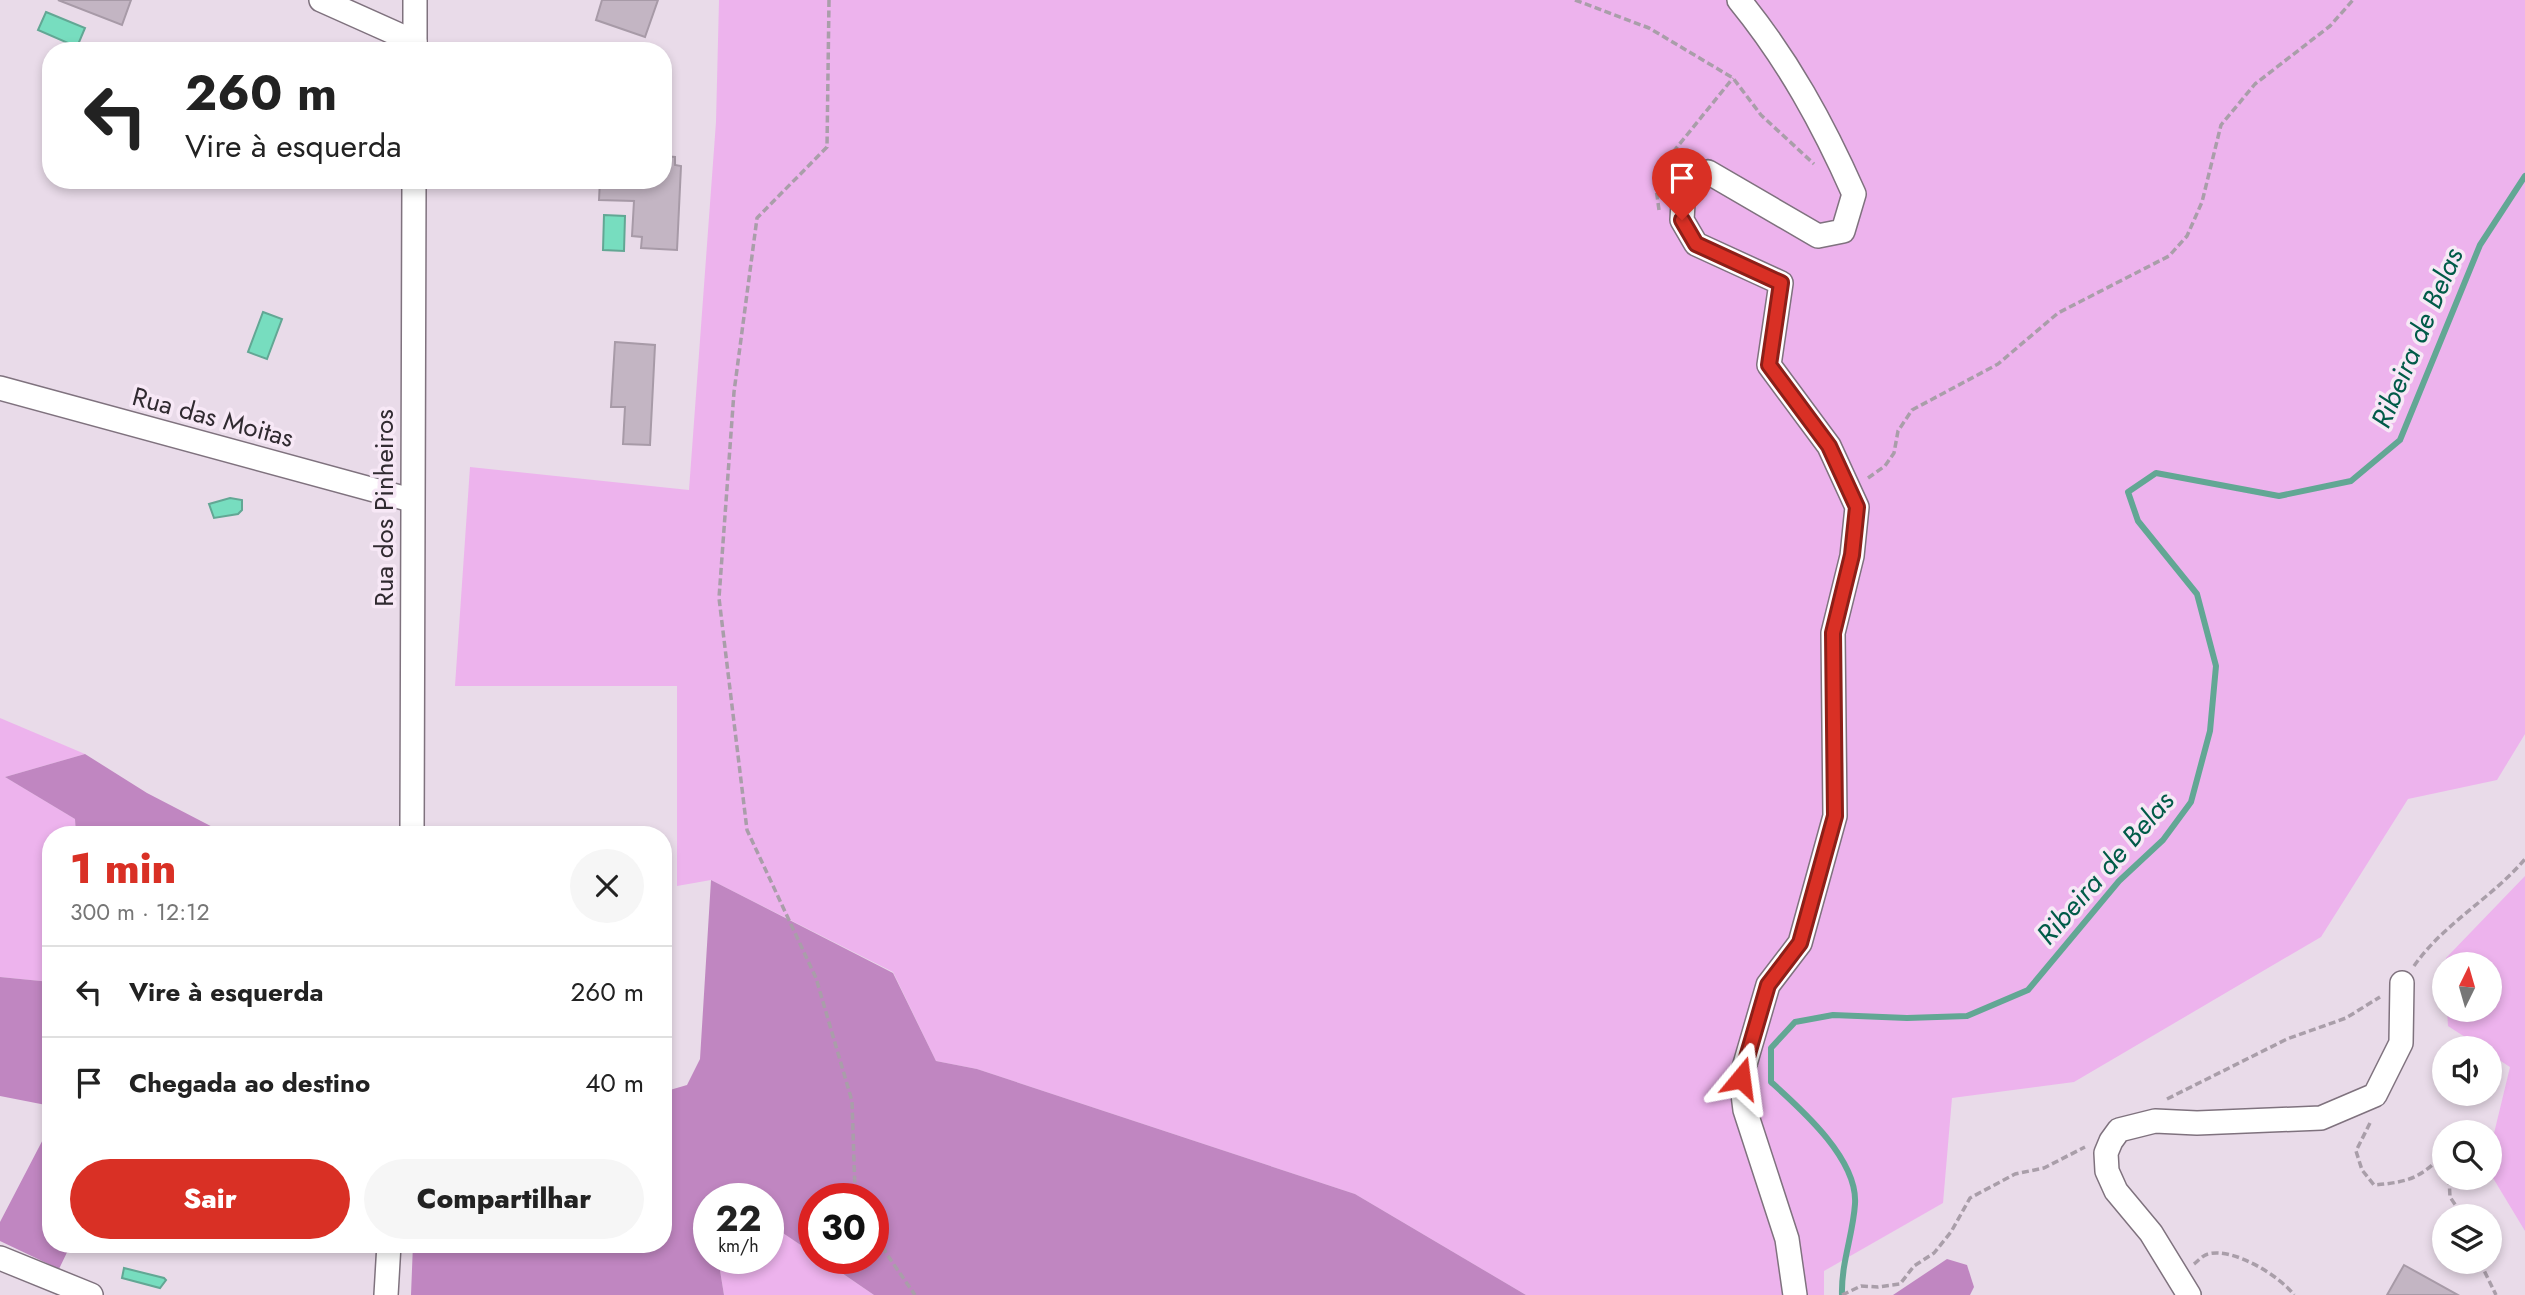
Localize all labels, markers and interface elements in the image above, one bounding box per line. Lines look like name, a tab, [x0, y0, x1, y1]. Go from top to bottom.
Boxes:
text: 260 m	[185, 58, 337, 128]
icon: left	[70, 70, 161, 161]
text: Vire à esquerda	[185, 123, 402, 169]
pin	[1652, 148, 1712, 220]
icon: arrive	[1663, 159, 1701, 197]
water label: Ribeira de Belas	[2361, 241, 2474, 434]
street label: Rua das Moitas	[128, 377, 298, 457]
street label: Rua dos Pinheiros	[365, 409, 403, 607]
water label: Ribeira de Belas	[2027, 781, 2184, 954]
text: 1 min	[70, 838, 176, 899]
button: close	[570, 849, 644, 923]
text: 300 m · 12:12	[70, 895, 209, 929]
north arrow	[2432, 952, 2502, 1022]
map controls	[2432, 952, 2502, 1274]
icon: left	[70, 973, 108, 1011]
text: Vire à esquerda	[129, 973, 324, 1011]
text: 260 m	[571, 973, 644, 1011]
button: sound	[2432, 1036, 2502, 1106]
position arrow	[1704, 1041, 1778, 1115]
icon: arrive	[70, 1064, 108, 1102]
text: Chegada ao destino	[129, 1064, 370, 1102]
text: 40 m	[585, 1064, 644, 1102]
button: search	[2432, 1120, 2502, 1190]
button: Sair	[70, 1159, 350, 1239]
button: Compartilhar	[364, 1159, 644, 1239]
speed limit sign: 30	[798, 1183, 889, 1274]
text: 22	[716, 1194, 761, 1244]
button: layers	[2432, 1204, 2502, 1274]
text: km/h	[718, 1233, 759, 1259]

